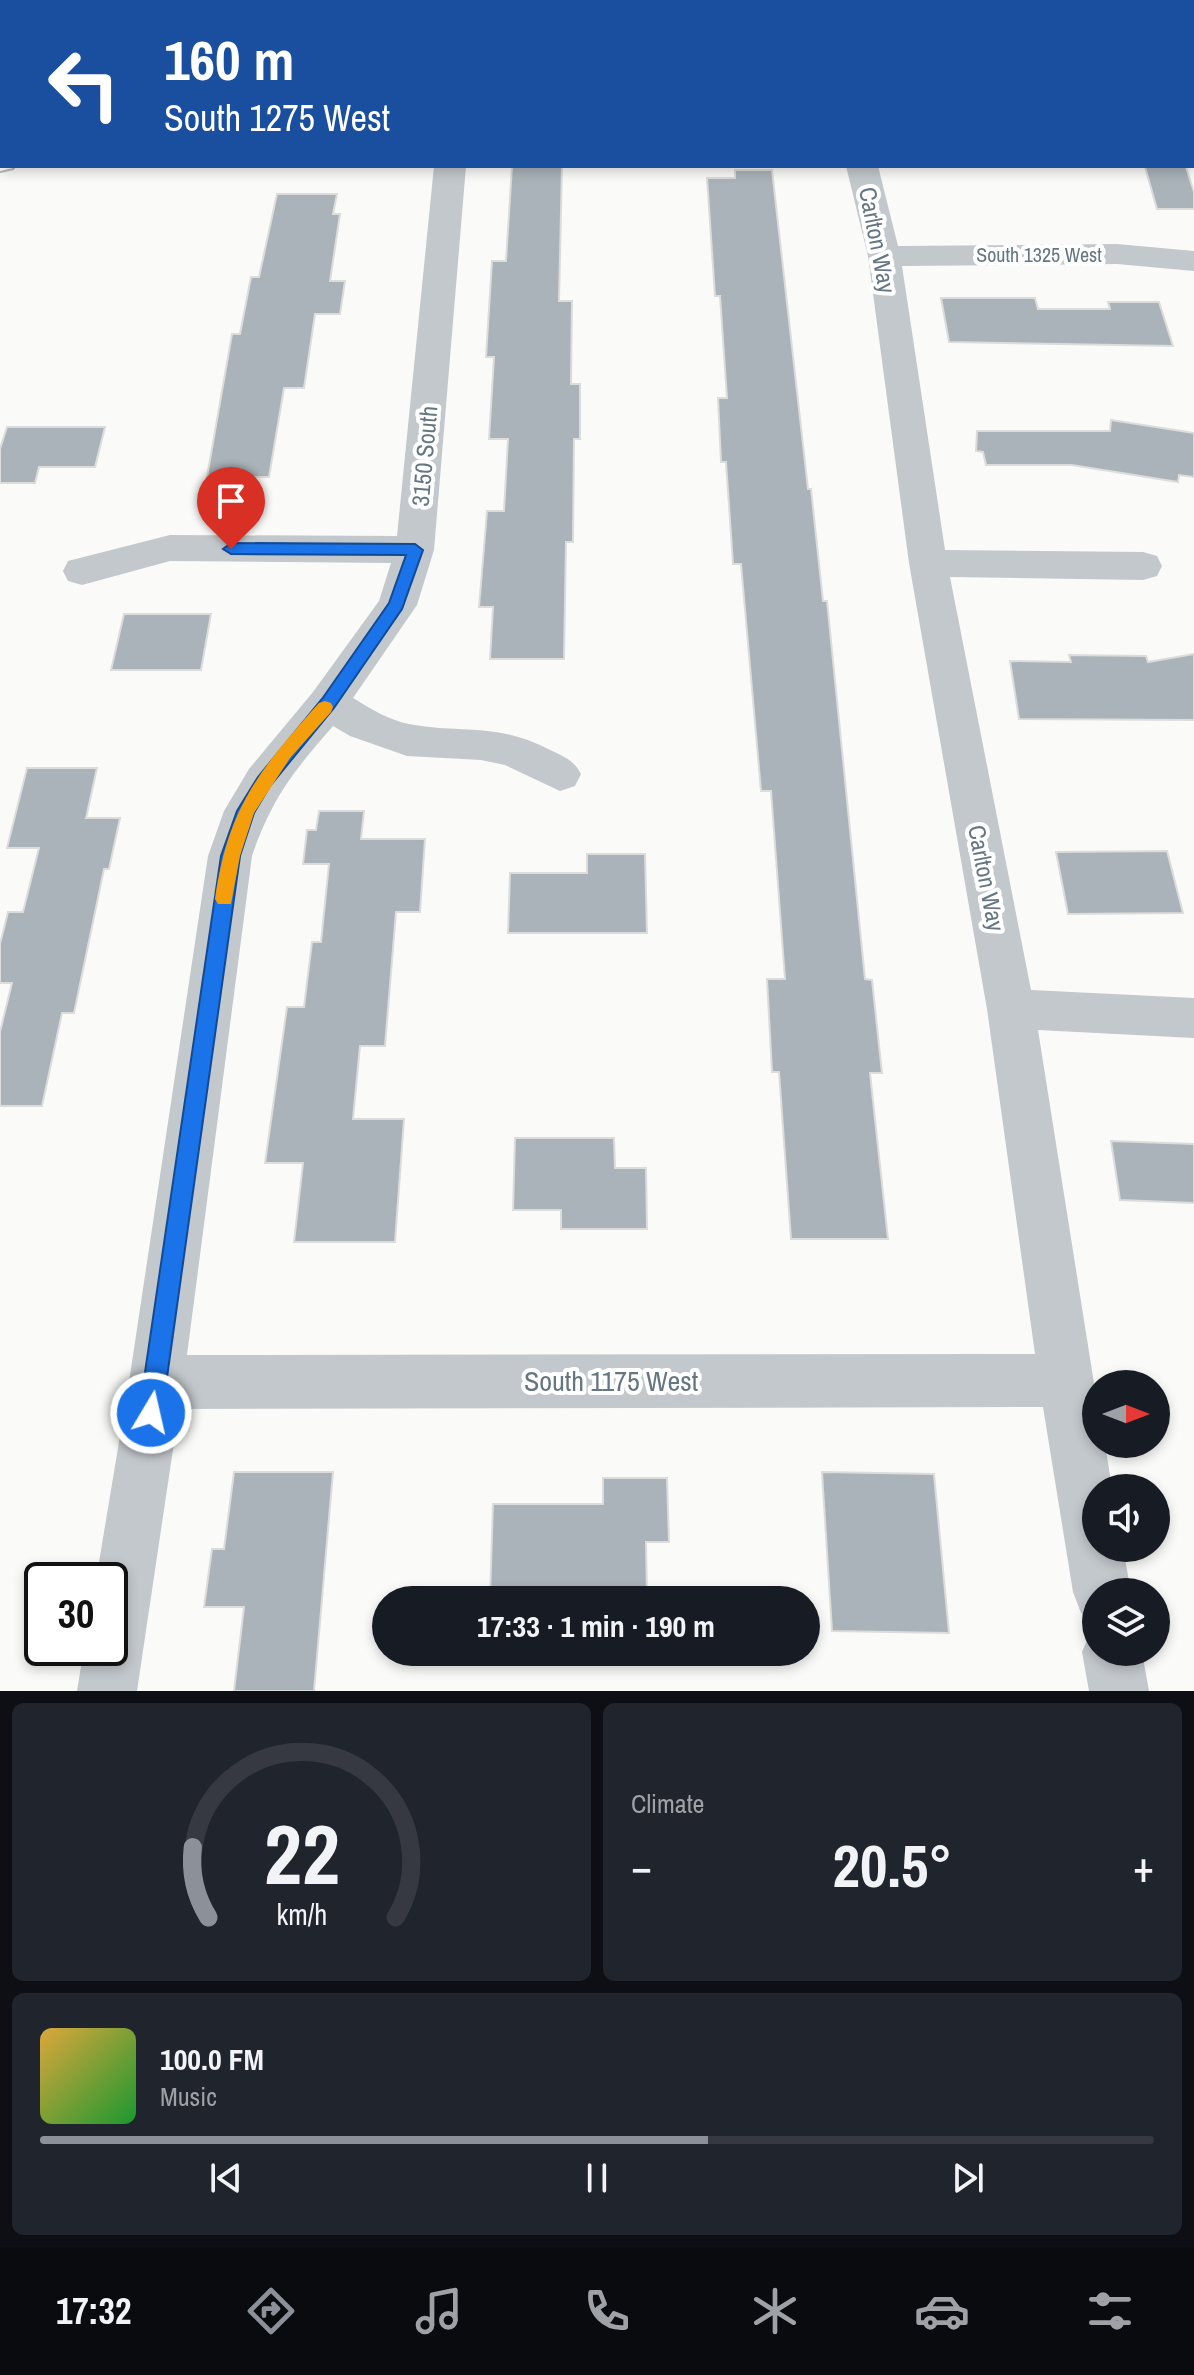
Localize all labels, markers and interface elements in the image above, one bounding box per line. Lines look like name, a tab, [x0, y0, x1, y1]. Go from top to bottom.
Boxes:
text: 160 m	[164, 22, 294, 97]
icon: left	[32, 32, 136, 136]
text: South 1275 West	[164, 94, 390, 142]
street label: Carlton Way	[852, 184, 904, 296]
street label: South 1325 West	[976, 241, 1102, 268]
street label: 3150 South	[404, 404, 444, 508]
pin	[197, 467, 265, 549]
icon: arrive	[209, 479, 253, 523]
street label: Carlton Way	[961, 822, 1013, 934]
street label: South 1175 West	[524, 1362, 698, 1400]
north arrow	[1082, 1370, 1170, 1458]
map controls	[1082, 1370, 1170, 1666]
position arrow	[109, 1371, 193, 1455]
button: sound	[1082, 1474, 1170, 1562]
speed limit sign: 30	[24, 1562, 128, 1666]
button: layers	[1082, 1578, 1170, 1666]
text: 17:33 · 1 min · 190 m	[477, 1606, 715, 1646]
text: Climate	[631, 1786, 704, 1821]
text: 22	[264, 1798, 339, 1910]
text: 20.5°	[833, 1825, 952, 1906]
text: −	[631, 1836, 652, 1896]
text: +	[1133, 1836, 1154, 1896]
text: km/h	[276, 1895, 327, 1934]
text: 100.0 FM	[160, 2039, 264, 2079]
text: Music	[160, 2079, 217, 2114]
icon: previous	[204, 2156, 248, 2200]
icon: pause	[575, 2156, 619, 2200]
icon: next	[946, 2156, 990, 2200]
icon: directions	[243, 2283, 299, 2339]
icon: music	[411, 2283, 467, 2339]
icon: phone	[579, 2283, 635, 2339]
icon: climate	[747, 2283, 803, 2339]
icon: car	[914, 2283, 970, 2339]
icon: filters	[1082, 2283, 1138, 2339]
text: 17:32	[56, 2287, 131, 2335]

